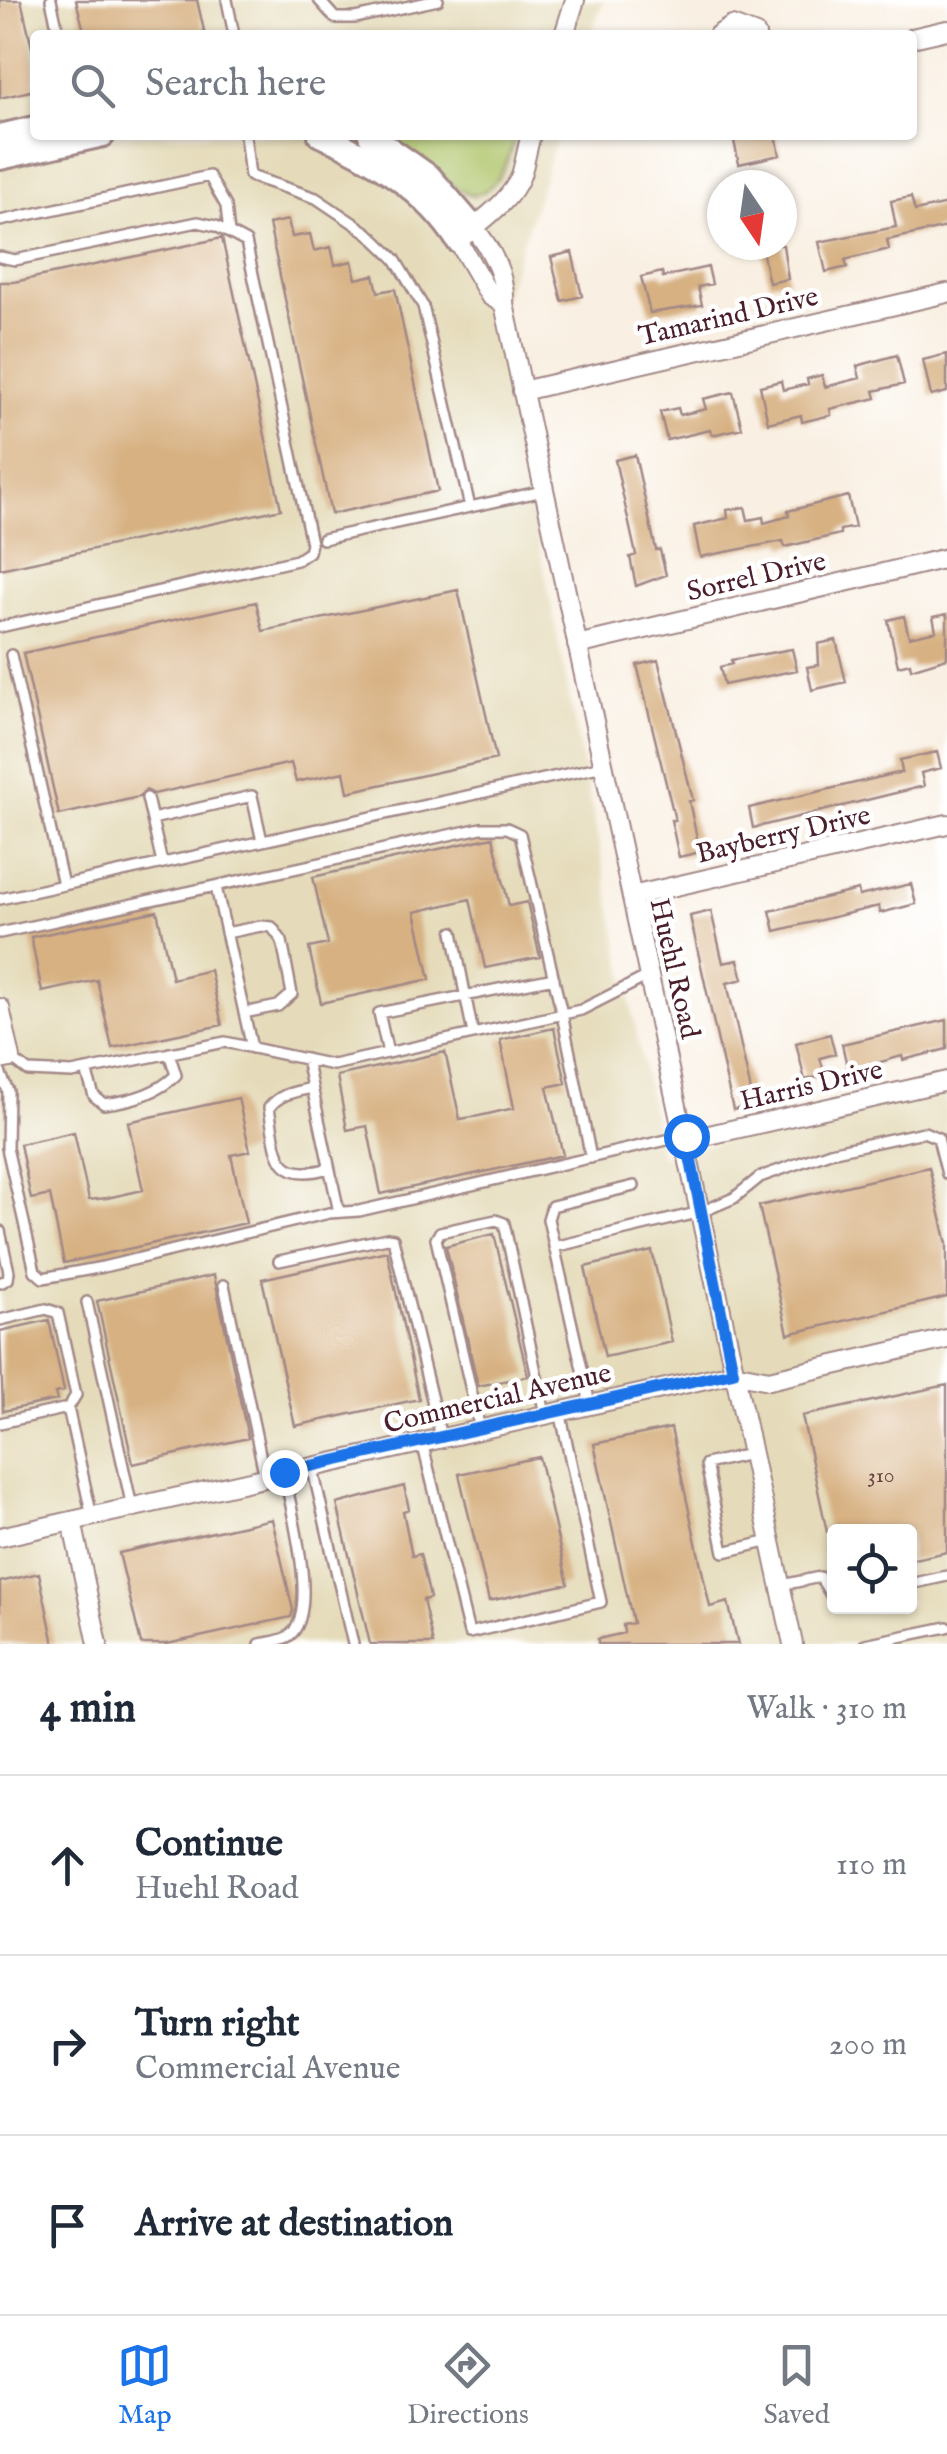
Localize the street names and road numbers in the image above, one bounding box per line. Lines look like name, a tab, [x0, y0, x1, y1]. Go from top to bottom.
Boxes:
street label: Tamarind Drive	[635, 280, 822, 355]
street label: Sorrel Drive	[684, 544, 830, 610]
street label: Bayberry Drive	[693, 798, 874, 872]
street label: Huehl Road	[640, 895, 707, 1042]
street label: Harris Drive	[737, 1053, 886, 1120]
street label: Commercial Avenue	[380, 1356, 615, 1443]

